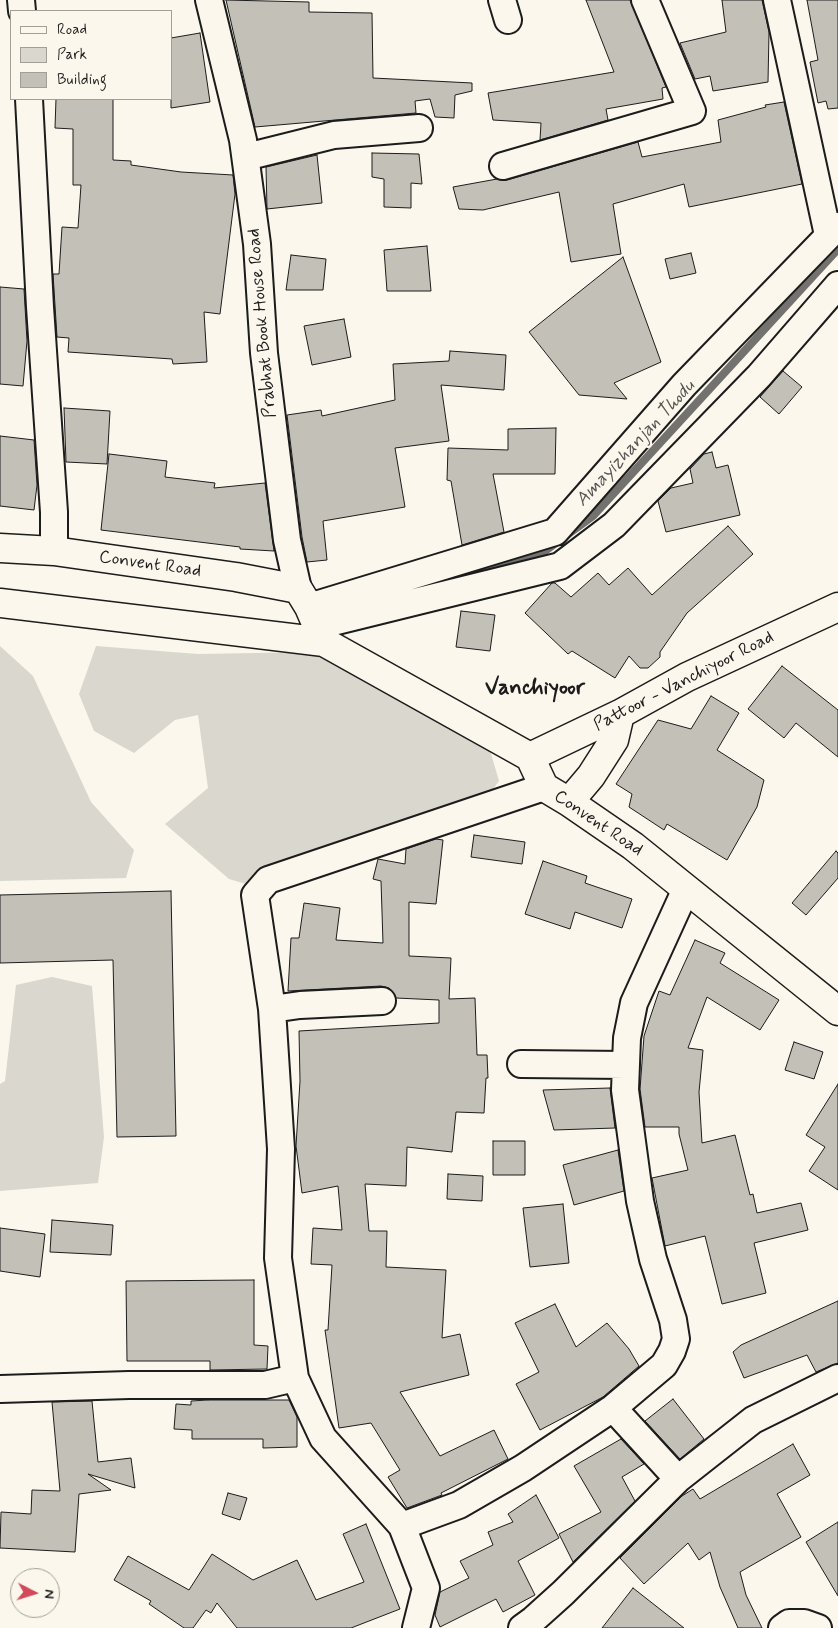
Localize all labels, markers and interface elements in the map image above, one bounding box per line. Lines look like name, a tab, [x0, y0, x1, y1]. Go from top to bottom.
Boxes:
legend	[10, 10, 172, 100]
text: Road	[57, 20, 87, 40]
text: Park	[57, 45, 87, 65]
text: Building	[57, 70, 107, 90]
street label: Prabhat Book House Road	[244, 227, 282, 419]
water label: Amayizhanjan Thodu	[572, 376, 700, 512]
street label: Convent Road	[98, 547, 202, 583]
street label: Pattoor - Vanchiyoor Road	[590, 627, 778, 737]
district label: Vanchiyoor	[485, 676, 585, 702]
street label: Convent Road	[549, 786, 647, 862]
north arrow	[10, 1568, 60, 1618]
text: N	[40, 1589, 58, 1600]

